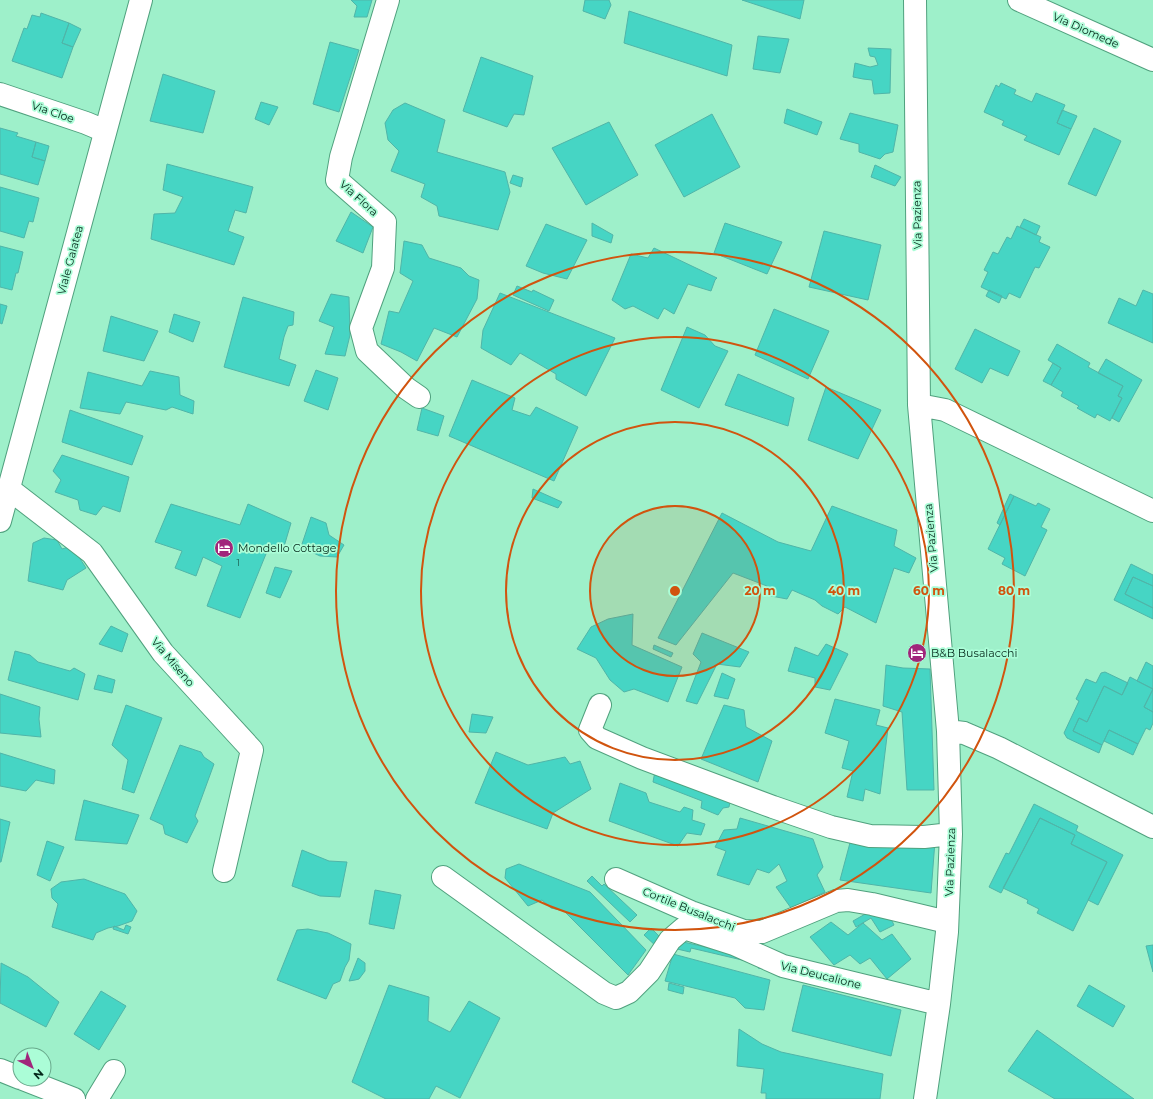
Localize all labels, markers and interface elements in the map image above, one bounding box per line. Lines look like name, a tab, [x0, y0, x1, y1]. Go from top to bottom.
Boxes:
street label: Via Diomede	[1051, 9, 1122, 51]
street label: Via Cloe	[30, 98, 76, 126]
street label: Via Flora	[337, 177, 381, 219]
street label: Via Pazienza	[909, 180, 925, 250]
street label: Viale Galatea	[54, 224, 86, 296]
street label: Via Pazienza	[921, 503, 941, 573]
hotel icon: Mondello Cottage	[213, 537, 235, 559]
place label: Mondello Cottage	[238, 541, 337, 555]
house number: 1	[236, 557, 240, 568]
text: 20 m	[744, 583, 776, 598]
text: 40 m	[828, 583, 860, 598]
text: 60 m	[913, 583, 945, 598]
text: 80 m	[998, 583, 1030, 598]
centre of rings	[668, 584, 682, 598]
street label: Via Miseno	[148, 635, 198, 689]
hotel icon: B&B Busalacchi	[906, 642, 928, 664]
place label: B&B Busalacchi	[931, 646, 1017, 660]
street label: Via Pazienza	[942, 827, 958, 897]
street label: Cortile Busalacchi	[641, 884, 737, 934]
street label: Via Deucalione	[779, 958, 863, 992]
north arrow	[12, 1047, 52, 1087]
text: N	[31, 1066, 47, 1083]

